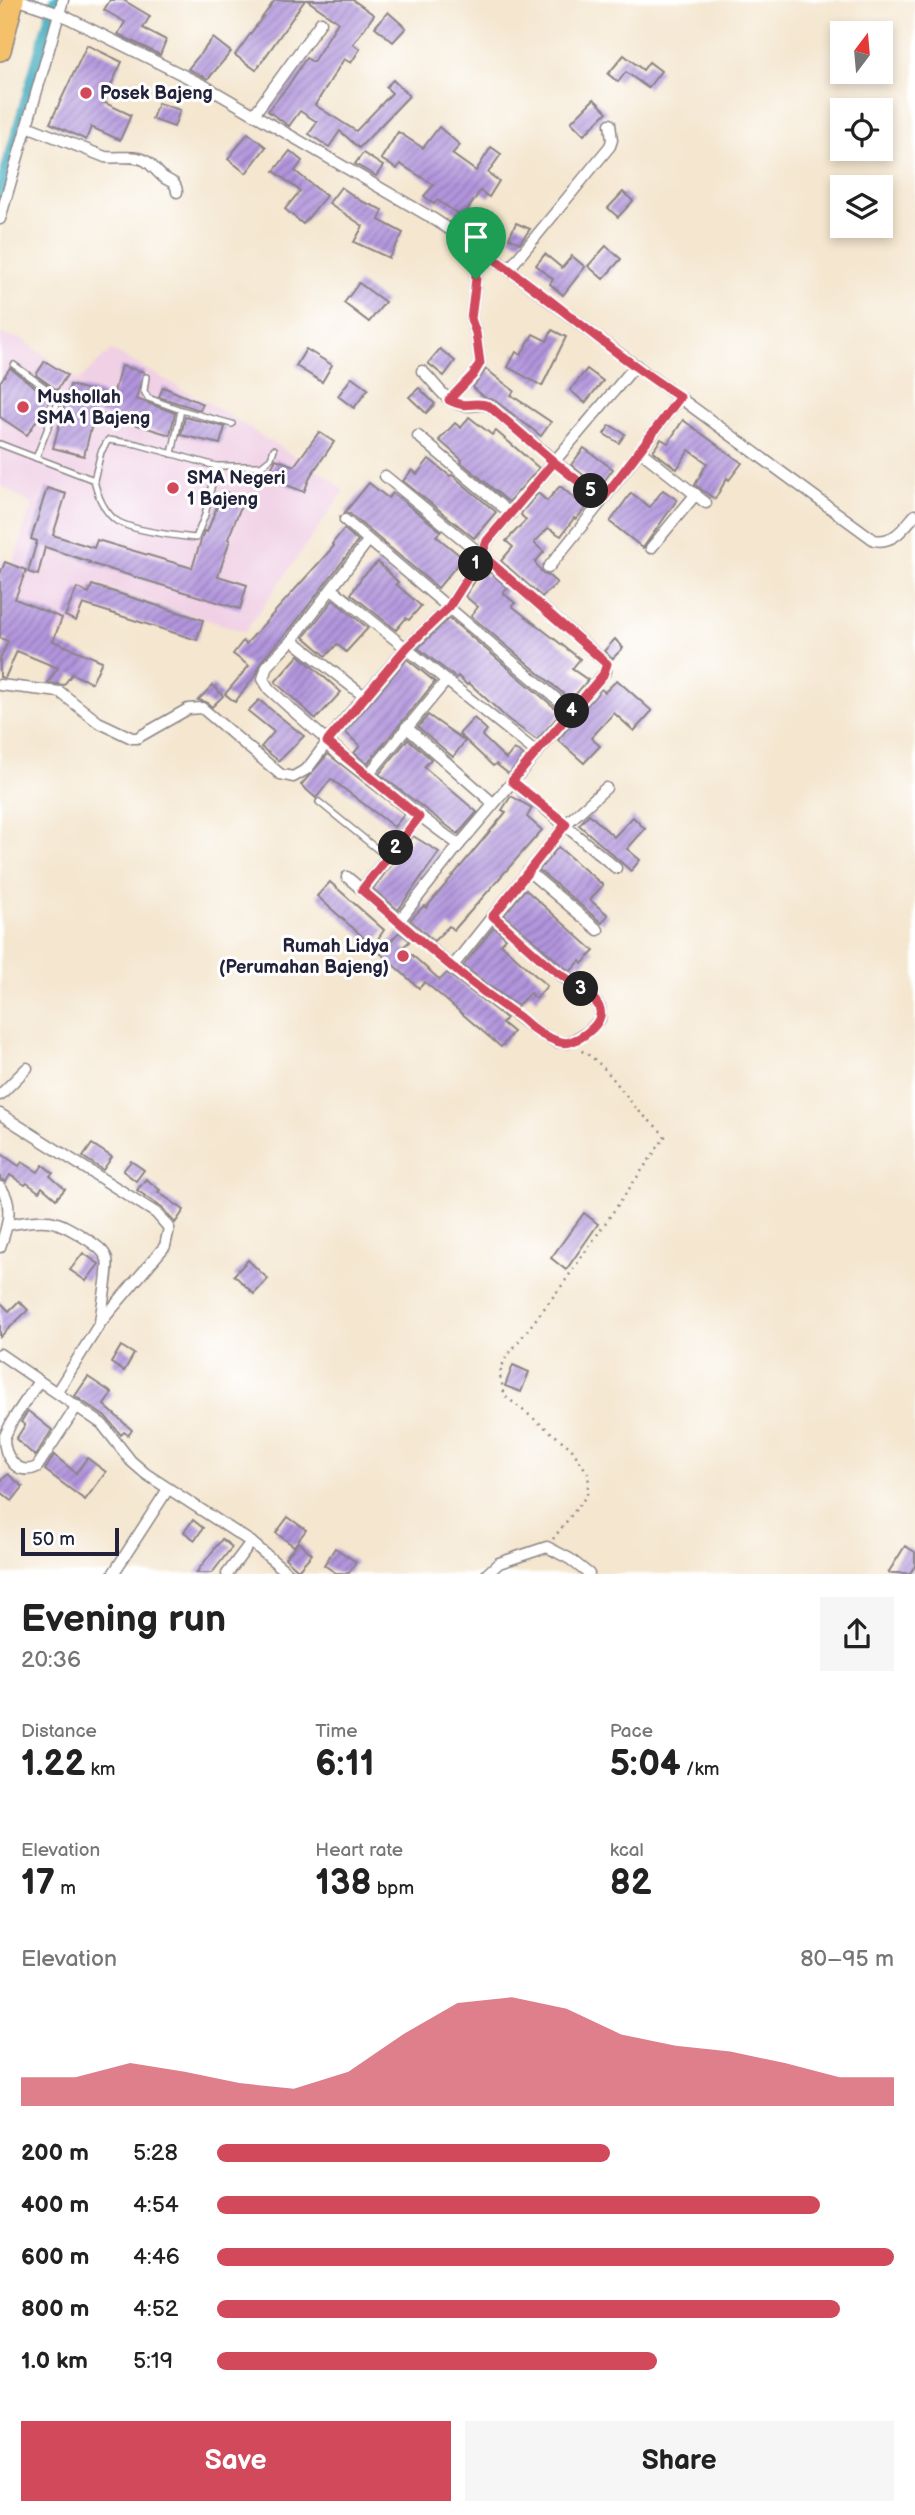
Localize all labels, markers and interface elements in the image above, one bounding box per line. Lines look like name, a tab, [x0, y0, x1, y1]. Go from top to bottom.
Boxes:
north arrow	[830, 21, 892, 84]
map controls	[830, 21, 893, 238]
place label: Posek Bajeng	[100, 83, 213, 104]
marker: Posek Bajeng	[78, 85, 94, 101]
button: locate	[830, 98, 893, 161]
button: layers	[830, 175, 893, 238]
pin	[446, 207, 506, 279]
icon: arrive	[457, 218, 495, 256]
place label: Mushollah SMA 1 Bajeng	[37, 387, 150, 429]
marker: Mushollah SMA 1 Bajeng	[15, 399, 31, 415]
place label: SMA Negeri 1 Bajeng	[187, 468, 285, 510]
pin: 5	[574, 474, 608, 508]
text: 5	[585, 479, 596, 502]
marker: SMA Negeri 1 Bajeng	[165, 480, 181, 496]
pin: 1	[458, 546, 494, 582]
text: 1	[472, 552, 480, 575]
pin: 4	[554, 694, 590, 728]
text: 4	[566, 699, 577, 722]
pin: 2	[378, 830, 414, 866]
text: 2	[390, 836, 401, 859]
place label: Rumah Lidya (Perumahan Bajeng)	[219, 936, 389, 978]
marker: Rumah Lidya (Perumahan Bajeng)	[395, 948, 411, 964]
pin: 3	[564, 972, 598, 1006]
text: 3	[575, 977, 586, 1000]
scale bar	[21, 1524, 119, 1556]
text: 50 m	[32, 1528, 75, 1551]
text: Evening run	[21, 1597, 226, 1642]
button: share	[820, 1597, 894, 1671]
text: 20:36	[21, 1646, 81, 1674]
text: Distance	[21, 1720, 97, 1743]
text: Time	[315, 1720, 357, 1743]
text: Pace	[610, 1720, 653, 1743]
text: 1.22	[21, 1743, 85, 1786]
text: 6:11	[315, 1743, 374, 1786]
text: 5:04	[610, 1743, 681, 1786]
text: km	[85, 1758, 116, 1781]
text: /km	[681, 1758, 719, 1781]
text: Elevation	[21, 1839, 100, 1862]
text: Heart rate	[315, 1839, 403, 1862]
text: kcal	[610, 1839, 644, 1862]
text: 17	[21, 1862, 55, 1905]
text: 138	[315, 1862, 372, 1905]
text: 82	[610, 1862, 652, 1905]
text: m	[55, 1877, 76, 1900]
text: bpm	[372, 1877, 414, 1900]
text: Elevation	[21, 1945, 117, 1973]
text: 80–95 m	[800, 1945, 894, 1973]
text: 200 m	[21, 2139, 89, 2167]
text: 5:28	[133, 2139, 178, 2167]
text: 400 m	[21, 2191, 89, 2219]
text: 4:54	[133, 2191, 179, 2219]
text: 600 m	[21, 2243, 89, 2271]
text: 4:46	[133, 2243, 180, 2271]
text: 800 m	[21, 2295, 89, 2323]
text: 4:52	[133, 2295, 178, 2323]
text: 1.0 km	[21, 2347, 88, 2375]
text: 5:19	[133, 2347, 173, 2375]
button: Save	[21, 2421, 451, 2501]
button: Share	[465, 2421, 894, 2501]

